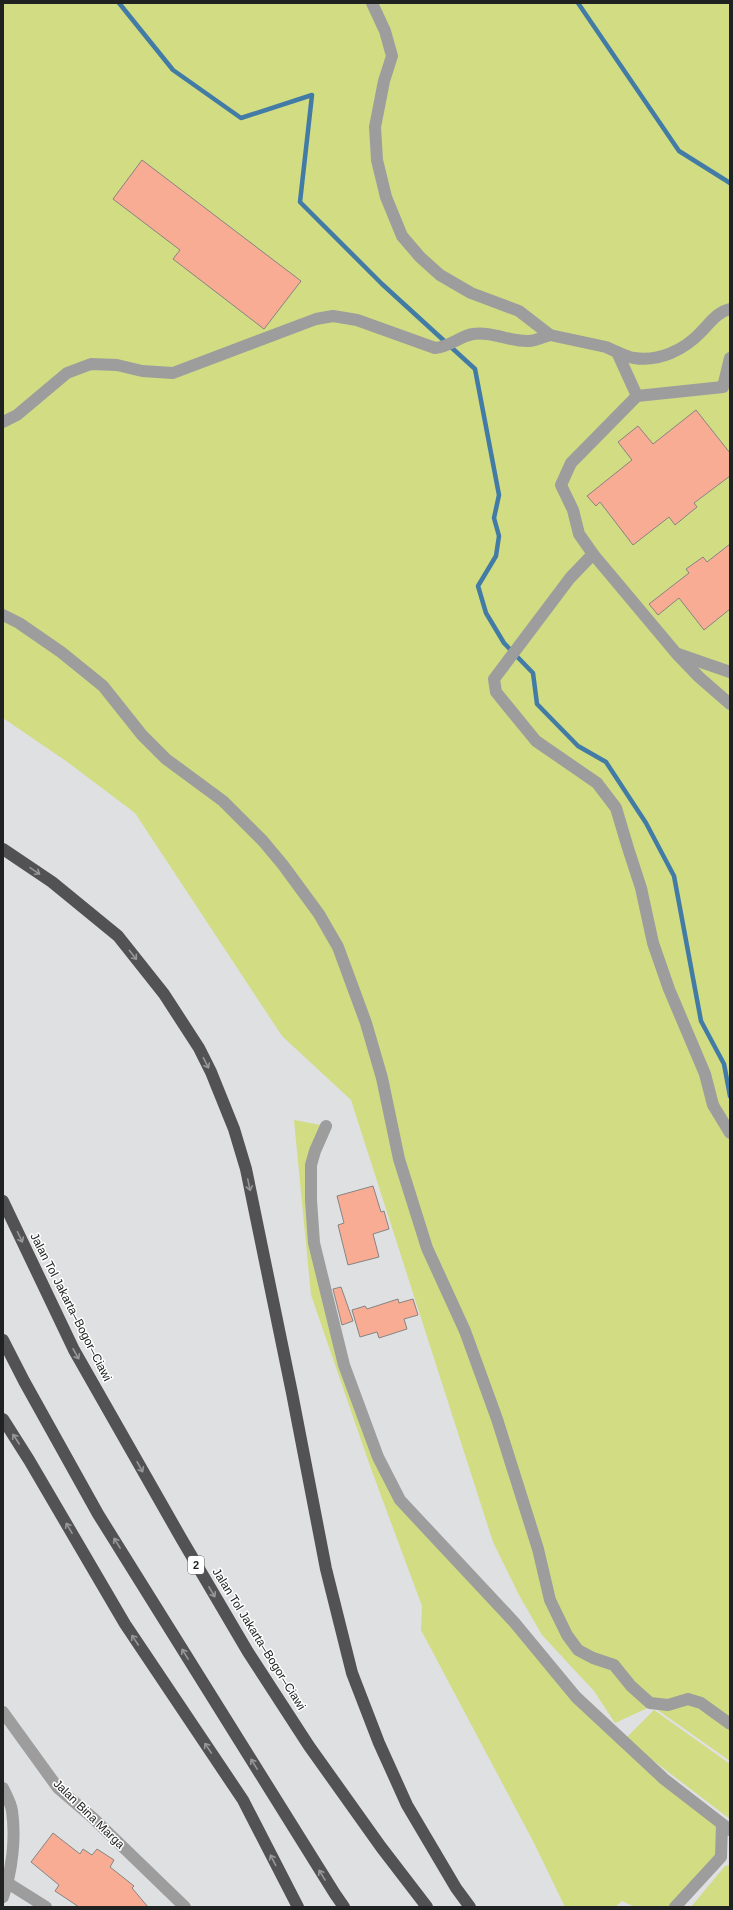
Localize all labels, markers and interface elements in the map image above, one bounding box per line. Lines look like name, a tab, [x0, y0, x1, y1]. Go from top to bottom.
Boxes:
one-way arrow	[30, 867, 41, 875]
one-way arrow	[129, 950, 138, 961]
one-way arrow	[203, 1056, 211, 1068]
one-way arrow	[246, 1178, 254, 1191]
one-way arrow	[17, 1230, 24, 1242]
street label: Jalan Tol Jakarta–Bogor–Ciawi	[27, 1231, 115, 1383]
one-way arrow	[73, 1348, 81, 1360]
one-way arrow	[12, 1434, 20, 1445]
one-way arrow	[137, 1461, 145, 1473]
one-way arrow	[64, 1522, 72, 1534]
one-way arrow	[112, 1537, 120, 1549]
road number: 2	[188, 1556, 204, 1574]
street label: Jalan Tol Jakarta–Bogor–Ciawi	[209, 1566, 309, 1712]
one-way arrow	[208, 1586, 216, 1597]
one-way arrow	[131, 1634, 139, 1646]
one-way arrow	[181, 1649, 189, 1660]
one-way arrow	[204, 1743, 212, 1754]
one-way arrow	[249, 1758, 257, 1770]
street label: Jalan Bina Marga	[51, 1777, 128, 1852]
one-way arrow	[269, 1854, 277, 1866]
one-way arrow	[318, 1869, 326, 1881]

